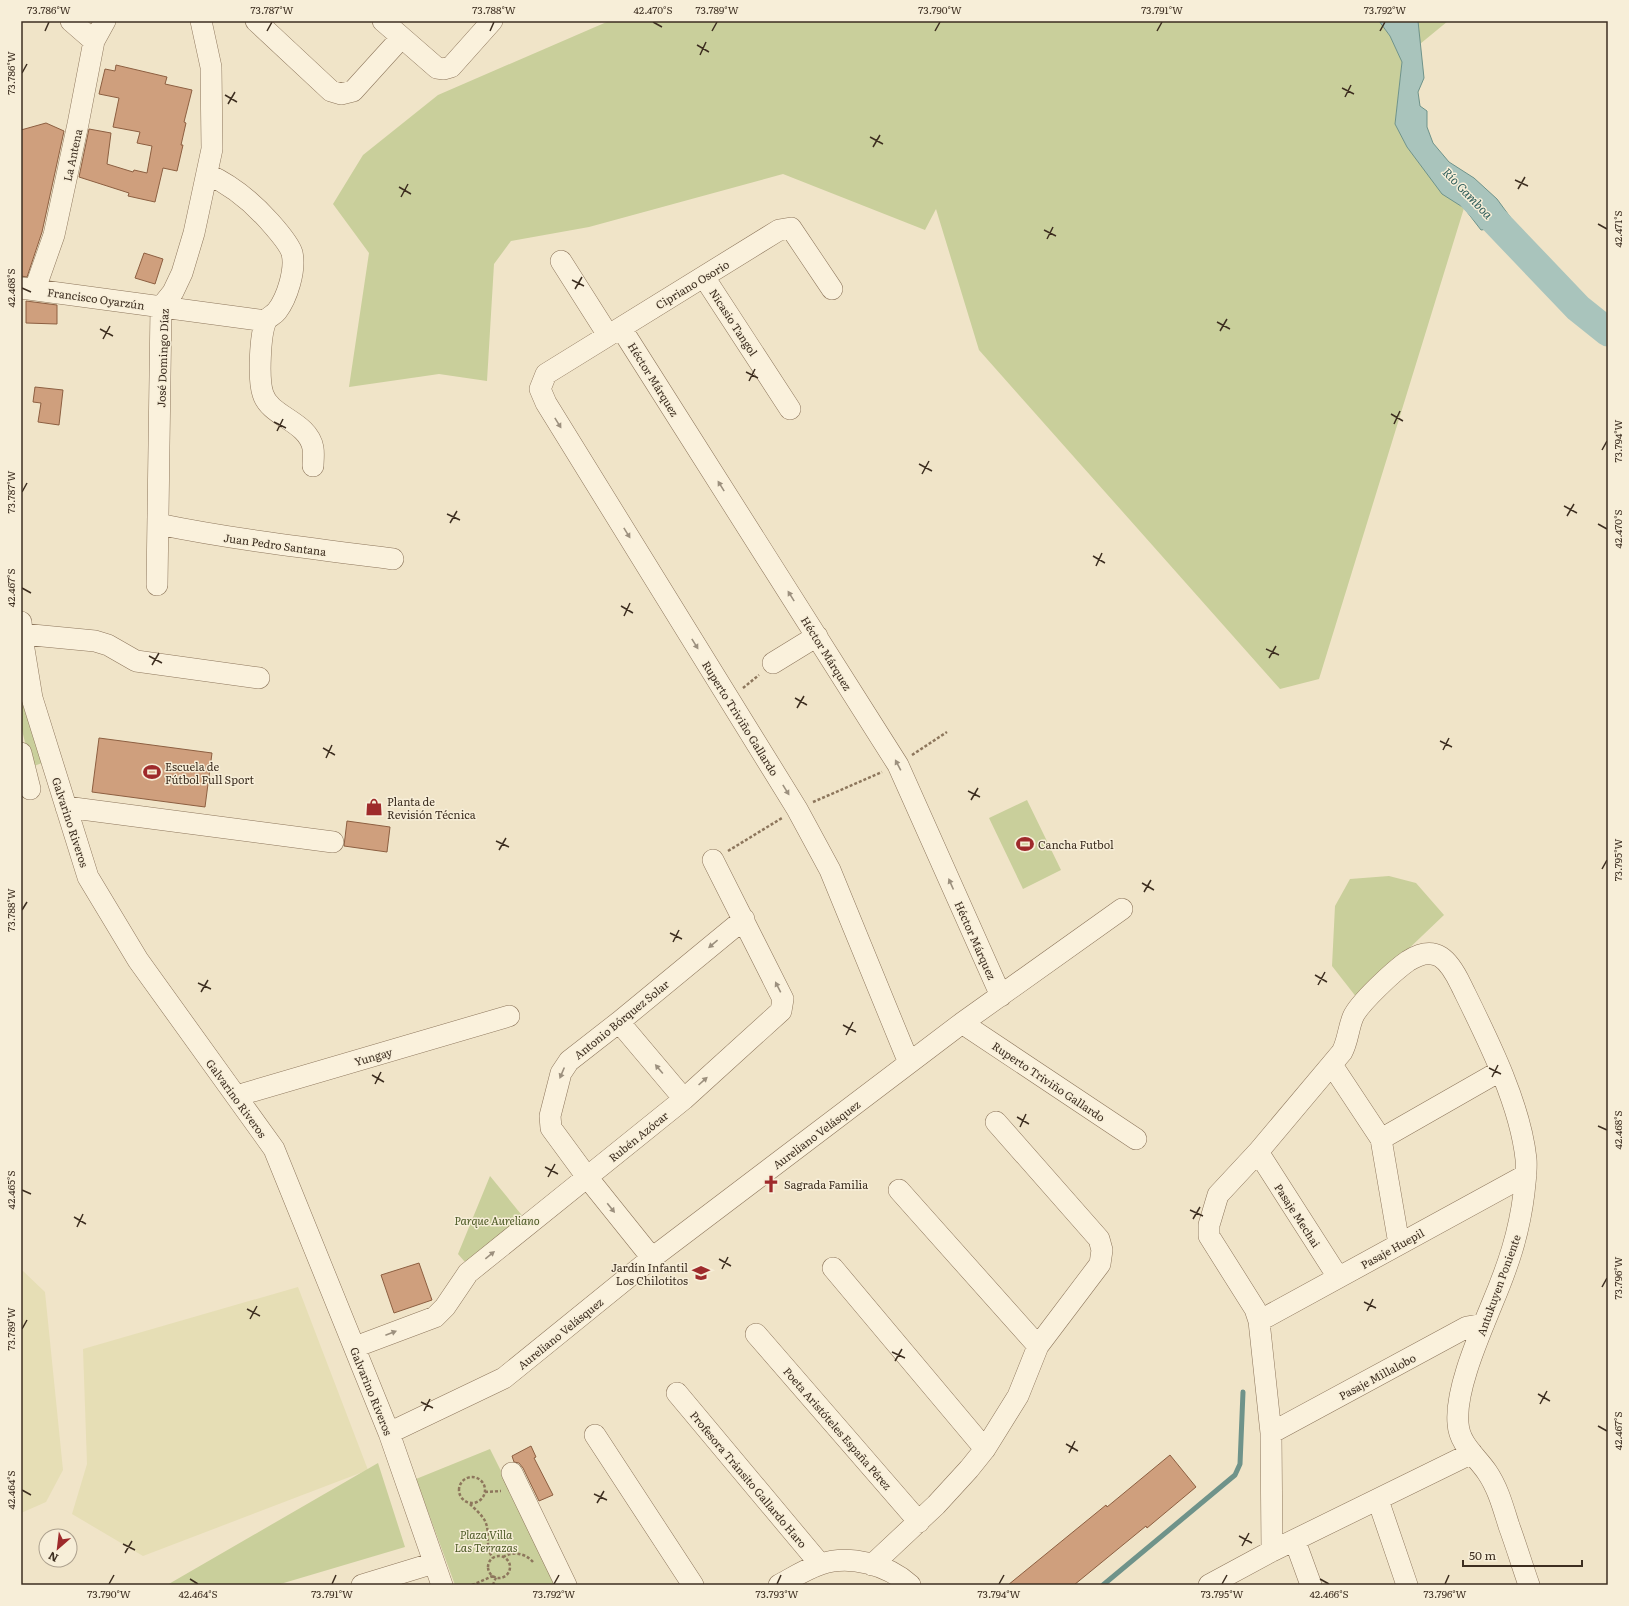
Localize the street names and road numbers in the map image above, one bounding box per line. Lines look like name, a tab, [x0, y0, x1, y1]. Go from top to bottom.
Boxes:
street label: La Antena	[59, 127, 85, 183]
street label: Cipriano Osorio	[652, 256, 732, 312]
street label: Francisco Oyarzún	[46, 283, 146, 313]
street label: Nicasio Tangol	[706, 285, 762, 359]
street label: José Domingo Díaz	[152, 308, 172, 408]
street label: Héctor Márquez	[625, 339, 684, 420]
street label: Juan Pedro Santana	[223, 529, 327, 559]
street label: Héctor Márquez	[798, 613, 857, 694]
street label: Ruperto Triviño Gallardo	[699, 657, 783, 779]
street label: Galvarino Riveros	[49, 775, 93, 869]
street label: Héctor Márquez	[951, 898, 1001, 983]
street label: Antonio Bórquez Solar	[570, 975, 673, 1062]
street label: Ruperto Triviño Gallardo	[989, 1037, 1109, 1125]
street label: Yungay	[352, 1043, 395, 1069]
street label: Galvarino Riveros	[203, 1055, 271, 1141]
street label: Aureliano Velásquez	[769, 1095, 864, 1172]
street label: Rubén Azócar	[605, 1107, 672, 1165]
street label: Pasaje Mechai	[1271, 1180, 1325, 1250]
street label: Pasaje Huepil	[1357, 1224, 1427, 1272]
street label: Antukuyen Poniente	[1472, 1232, 1524, 1338]
street label: Aureliano Velásquez	[514, 1293, 607, 1373]
street label: Galvarino Riveros	[347, 1344, 397, 1438]
street label: Pasaje Millalobo	[1336, 1349, 1418, 1403]
street label: Poeta Aristóteles España Pérez	[780, 1363, 896, 1493]
street label: Profesora Tránsito Gallardo Haro	[687, 1407, 811, 1551]

